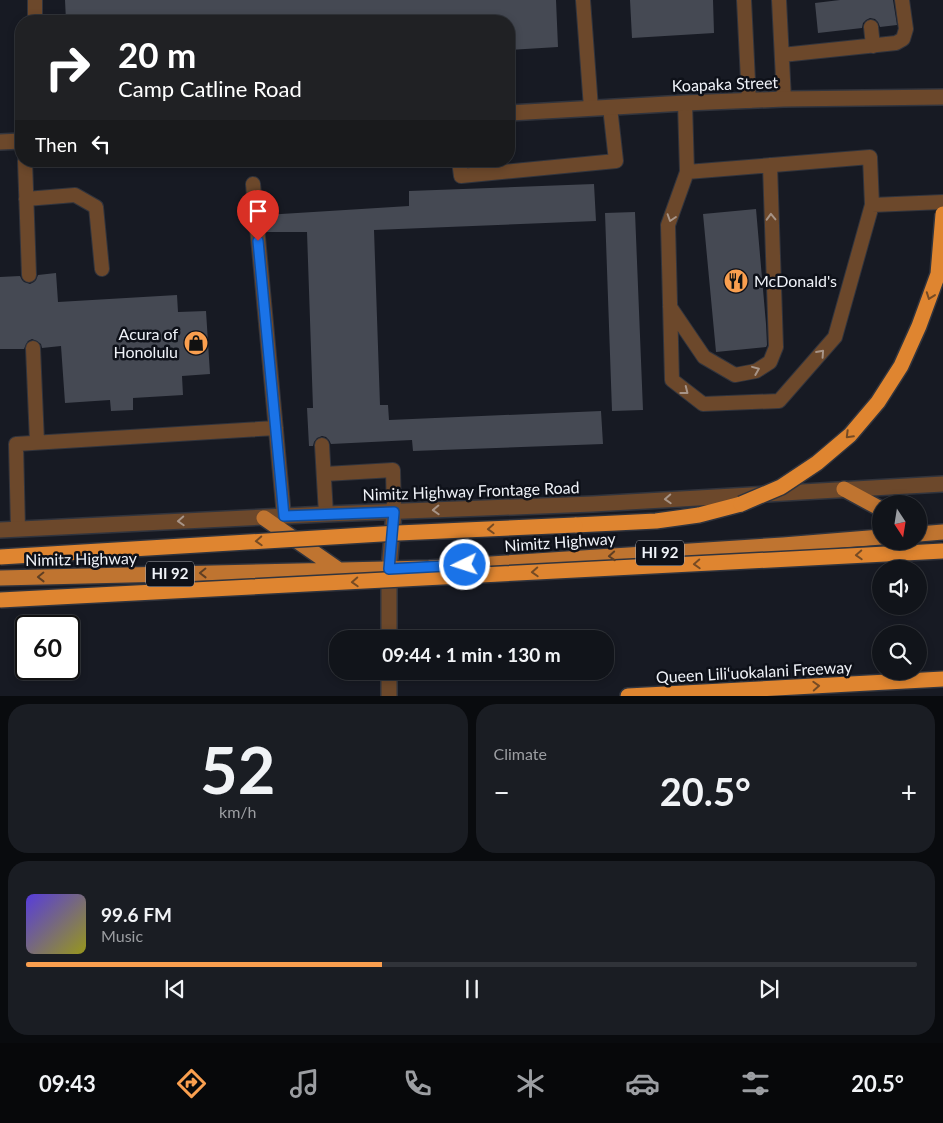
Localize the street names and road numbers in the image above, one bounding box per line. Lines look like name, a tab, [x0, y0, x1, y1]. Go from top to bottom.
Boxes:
street label: Koapaka Street	[672, 72, 779, 95]
street label: Nimitz Highway Frontage Road	[362, 477, 580, 504]
street label: Nimitz Highway	[504, 528, 617, 555]
road number: HI 92	[636, 540, 684, 566]
street label: Nimitz Highway	[25, 548, 138, 569]
road number: HI 92	[146, 562, 194, 586]
street label: Queen Liliʻuokalani Freeway	[655, 657, 853, 686]

